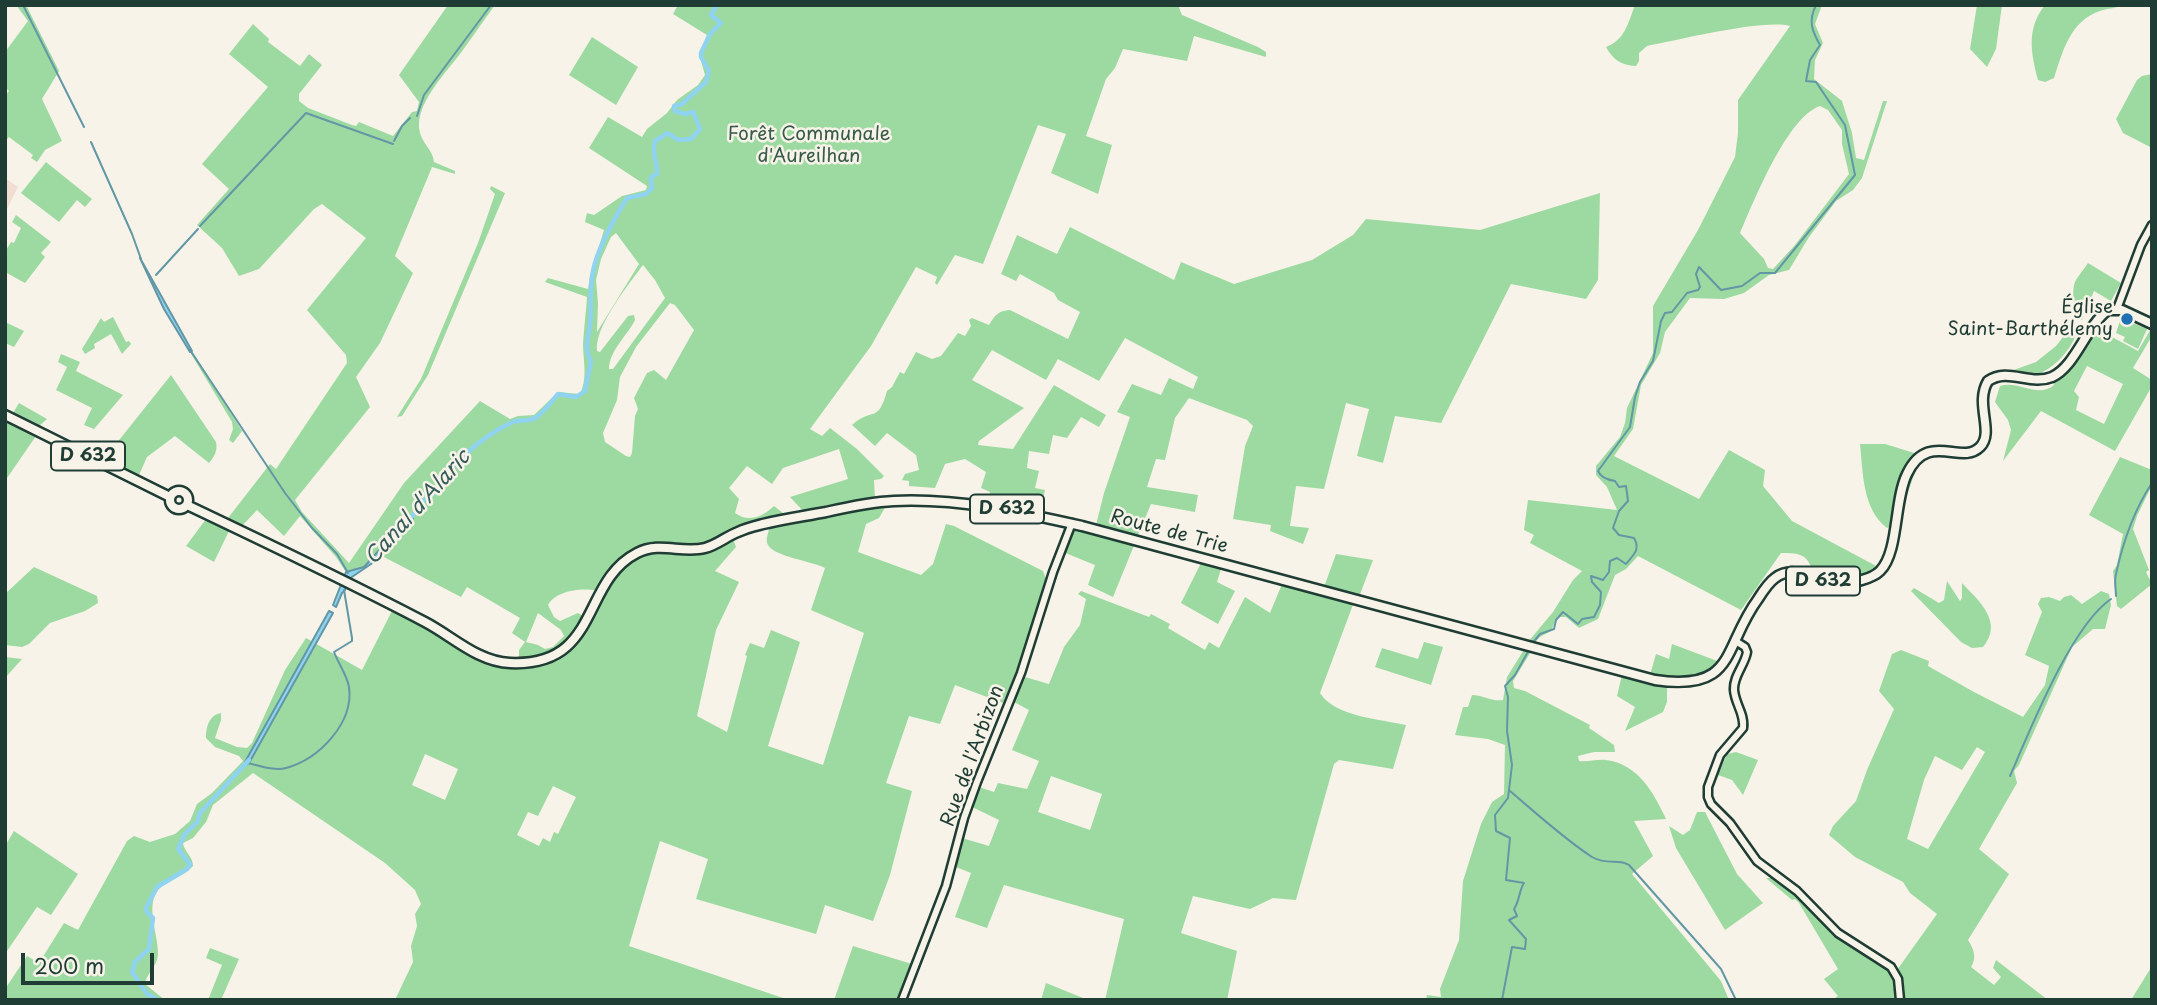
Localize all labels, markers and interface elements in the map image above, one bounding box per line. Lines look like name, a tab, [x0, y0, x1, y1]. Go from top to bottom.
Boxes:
park label: Forêt Communale d'Aureilhan	[728, 124, 890, 168]
place label: Église Saint-Barthélemy	[1948, 297, 2113, 341]
marker: Église Saint-Barthélemy	[2119, 311, 2135, 327]
road number: D 632	[51, 442, 125, 470]
water label: Canal d'Alaric	[360, 446, 476, 570]
road number: D 632	[970, 494, 1044, 524]
street label: Route de Trie	[1108, 505, 1230, 559]
road number: D 632	[1786, 566, 1860, 596]
street label: Rue de l'Arbizon	[937, 682, 1009, 830]
scale bar	[24, 939, 158, 983]
text: 200 m	[34, 949, 104, 981]

